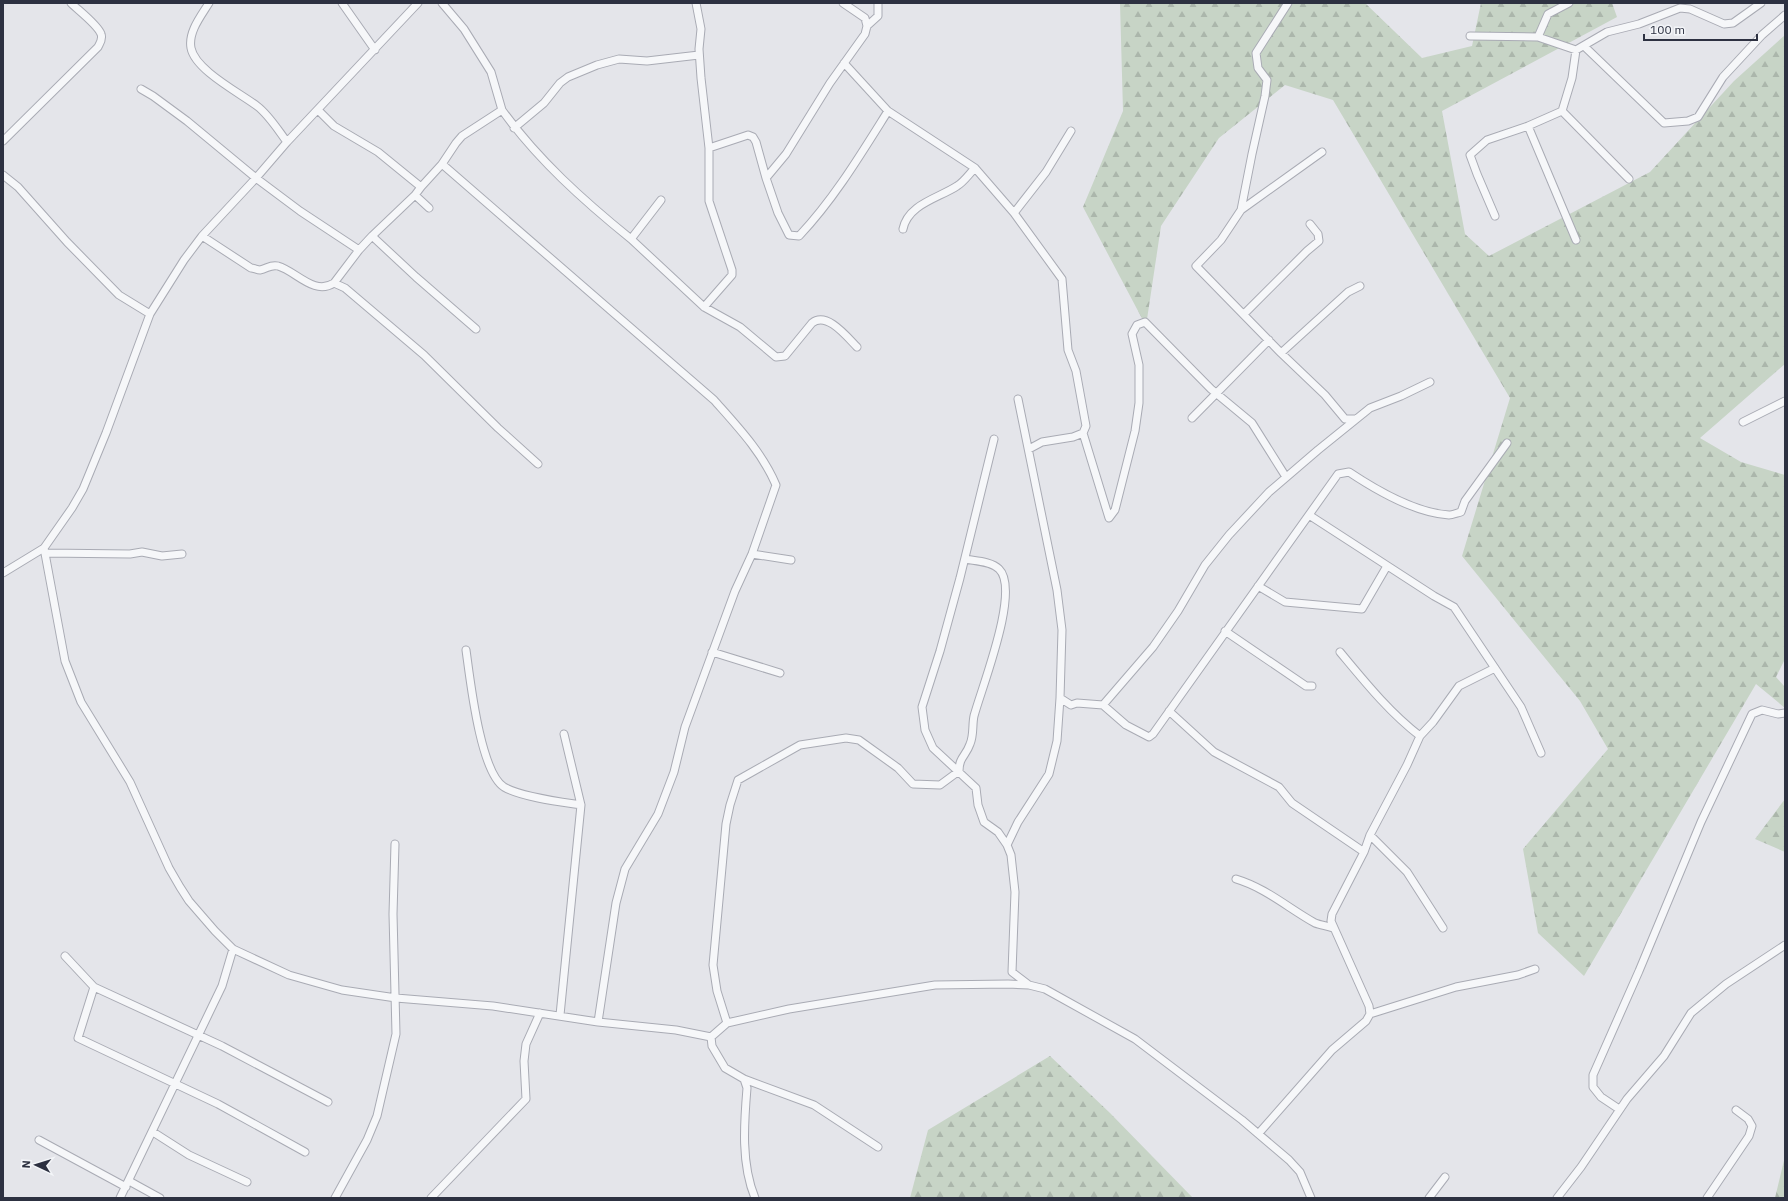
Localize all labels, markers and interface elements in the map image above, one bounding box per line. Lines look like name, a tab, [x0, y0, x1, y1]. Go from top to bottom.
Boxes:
scale bar	[1644, 16, 1757, 42]
text: 100 m	[1650, 22, 1685, 37]
north arrow	[16, 1145, 56, 1185]
text: N	[19, 1160, 33, 1169]

